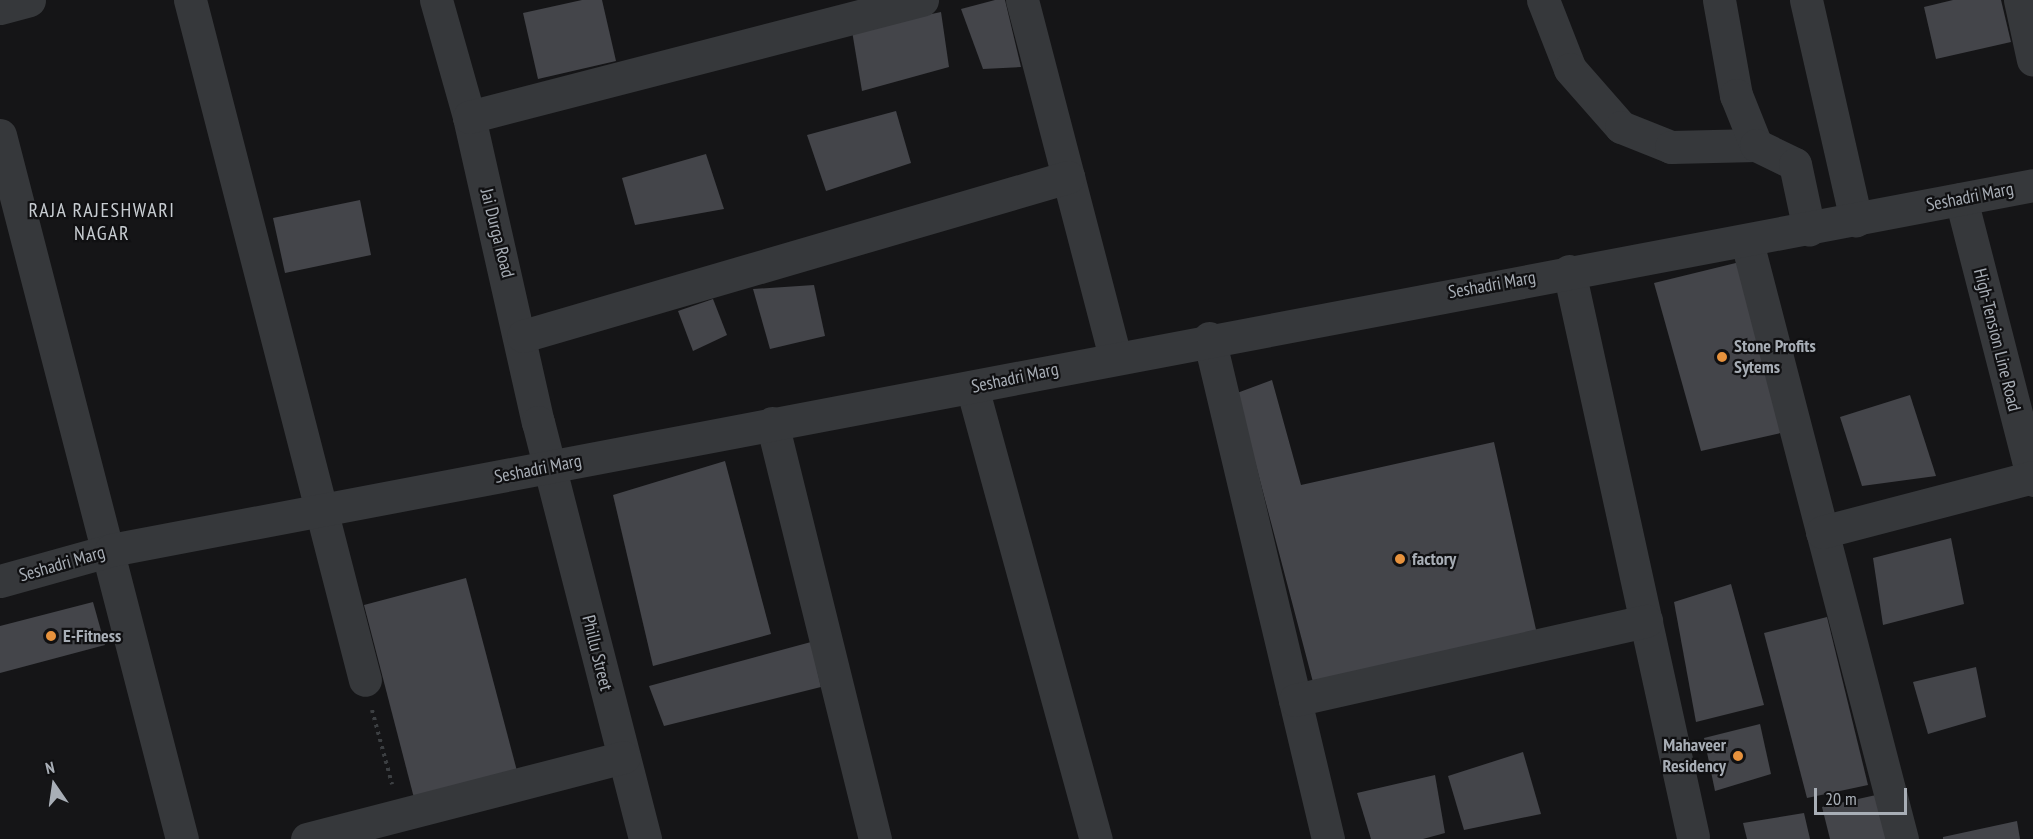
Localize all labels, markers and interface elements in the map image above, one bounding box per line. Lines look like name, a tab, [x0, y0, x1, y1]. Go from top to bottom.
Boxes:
street label: Seshadri Marg	[1925, 178, 2015, 216]
street label: Jai Durga Road	[476, 186, 518, 280]
district label: RAJA RAJESHWARI NAGAR	[28, 199, 176, 246]
street label: High-Tension Line Road	[1969, 266, 2025, 414]
street label: Seshadri Marg	[1447, 267, 1537, 303]
place label: Stone Profits Sytems	[1734, 336, 1816, 378]
marker: Stone Profits Sytems	[1715, 350, 1729, 364]
street label: Seshadri Marg	[970, 358, 1060, 398]
street label: Seshadri Marg	[493, 450, 583, 488]
street label: Seshadri Marg	[17, 541, 107, 587]
place label: factory	[1412, 548, 1456, 570]
marker: factory	[1393, 552, 1407, 566]
street label: Phillu Street	[577, 613, 617, 693]
place label: E-Fitness	[63, 625, 121, 647]
marker: E-Fitness	[44, 629, 58, 643]
place label: Mahaveer Residency	[1663, 735, 1726, 777]
marker: Mahaveer Residency	[1731, 749, 1745, 763]
north arrow	[24, 755, 84, 815]
text: N	[43, 757, 56, 778]
scale bar	[1817, 776, 1910, 814]
text: 20 m	[1825, 787, 1857, 810]

